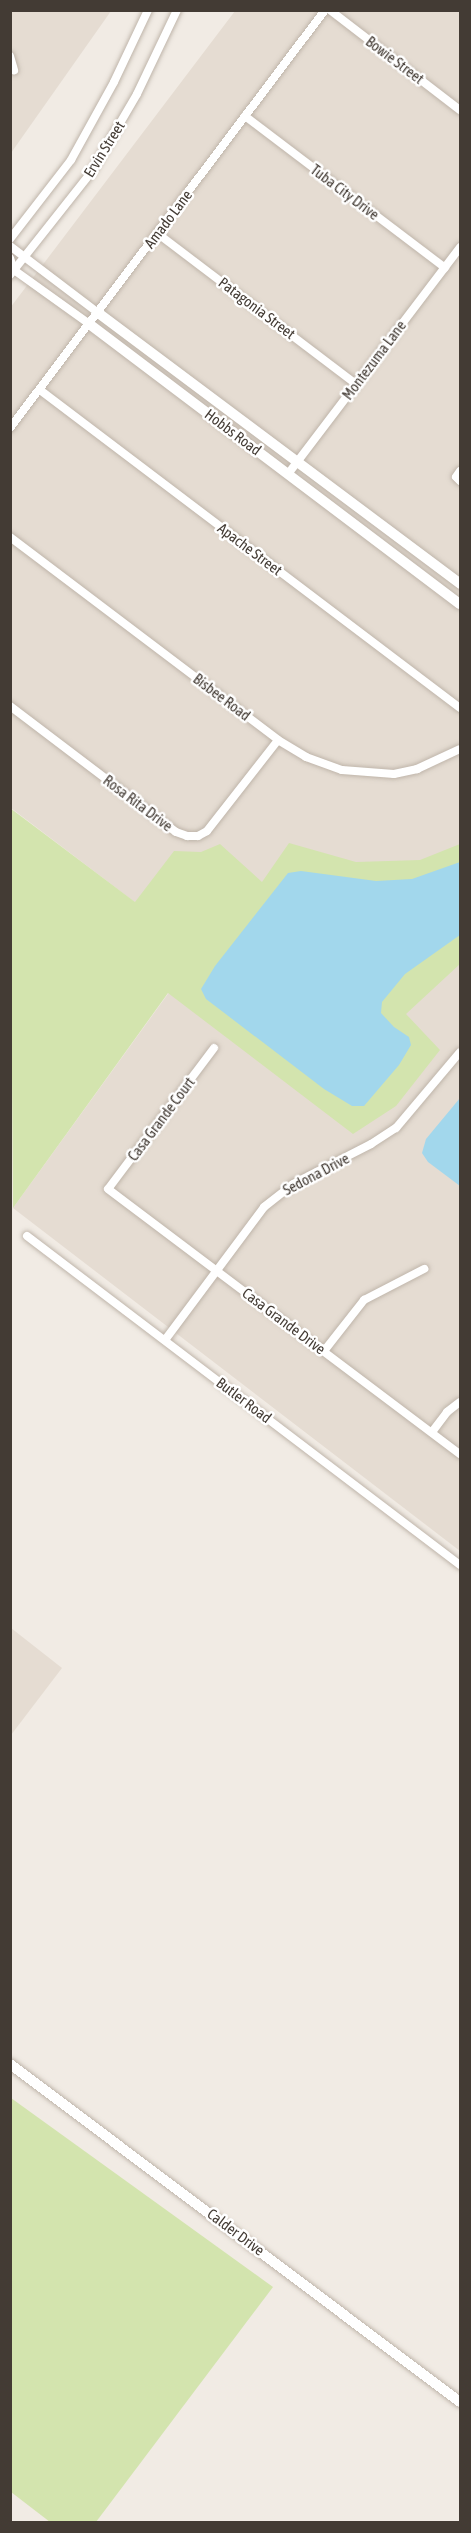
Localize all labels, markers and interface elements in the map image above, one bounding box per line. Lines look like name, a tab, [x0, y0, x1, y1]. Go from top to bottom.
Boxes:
street label: Bowie Street	[362, 32, 428, 88]
street label: Ervin Street	[80, 118, 128, 180]
street label: Tuba City Drive	[307, 160, 383, 224]
street label: Amado Lane	[140, 186, 196, 252]
street label: Patagonia Street	[215, 273, 299, 343]
street label: Montezuma Lane	[338, 317, 410, 403]
street label: Hobbs Road	[201, 405, 265, 459]
street label: Apache Street	[214, 519, 286, 579]
street label: Bisbee Road	[190, 670, 254, 724]
street label: Rosa Rita Drive	[100, 771, 176, 835]
street label: Casa Grande Court	[124, 1074, 198, 1164]
street label: Sedona Drive	[280, 1149, 352, 1199]
street label: Casa Grande Drive	[239, 1284, 329, 1358]
street label: Butler Road	[213, 1373, 275, 1427]
street label: Calder Drive	[204, 2205, 268, 2259]

